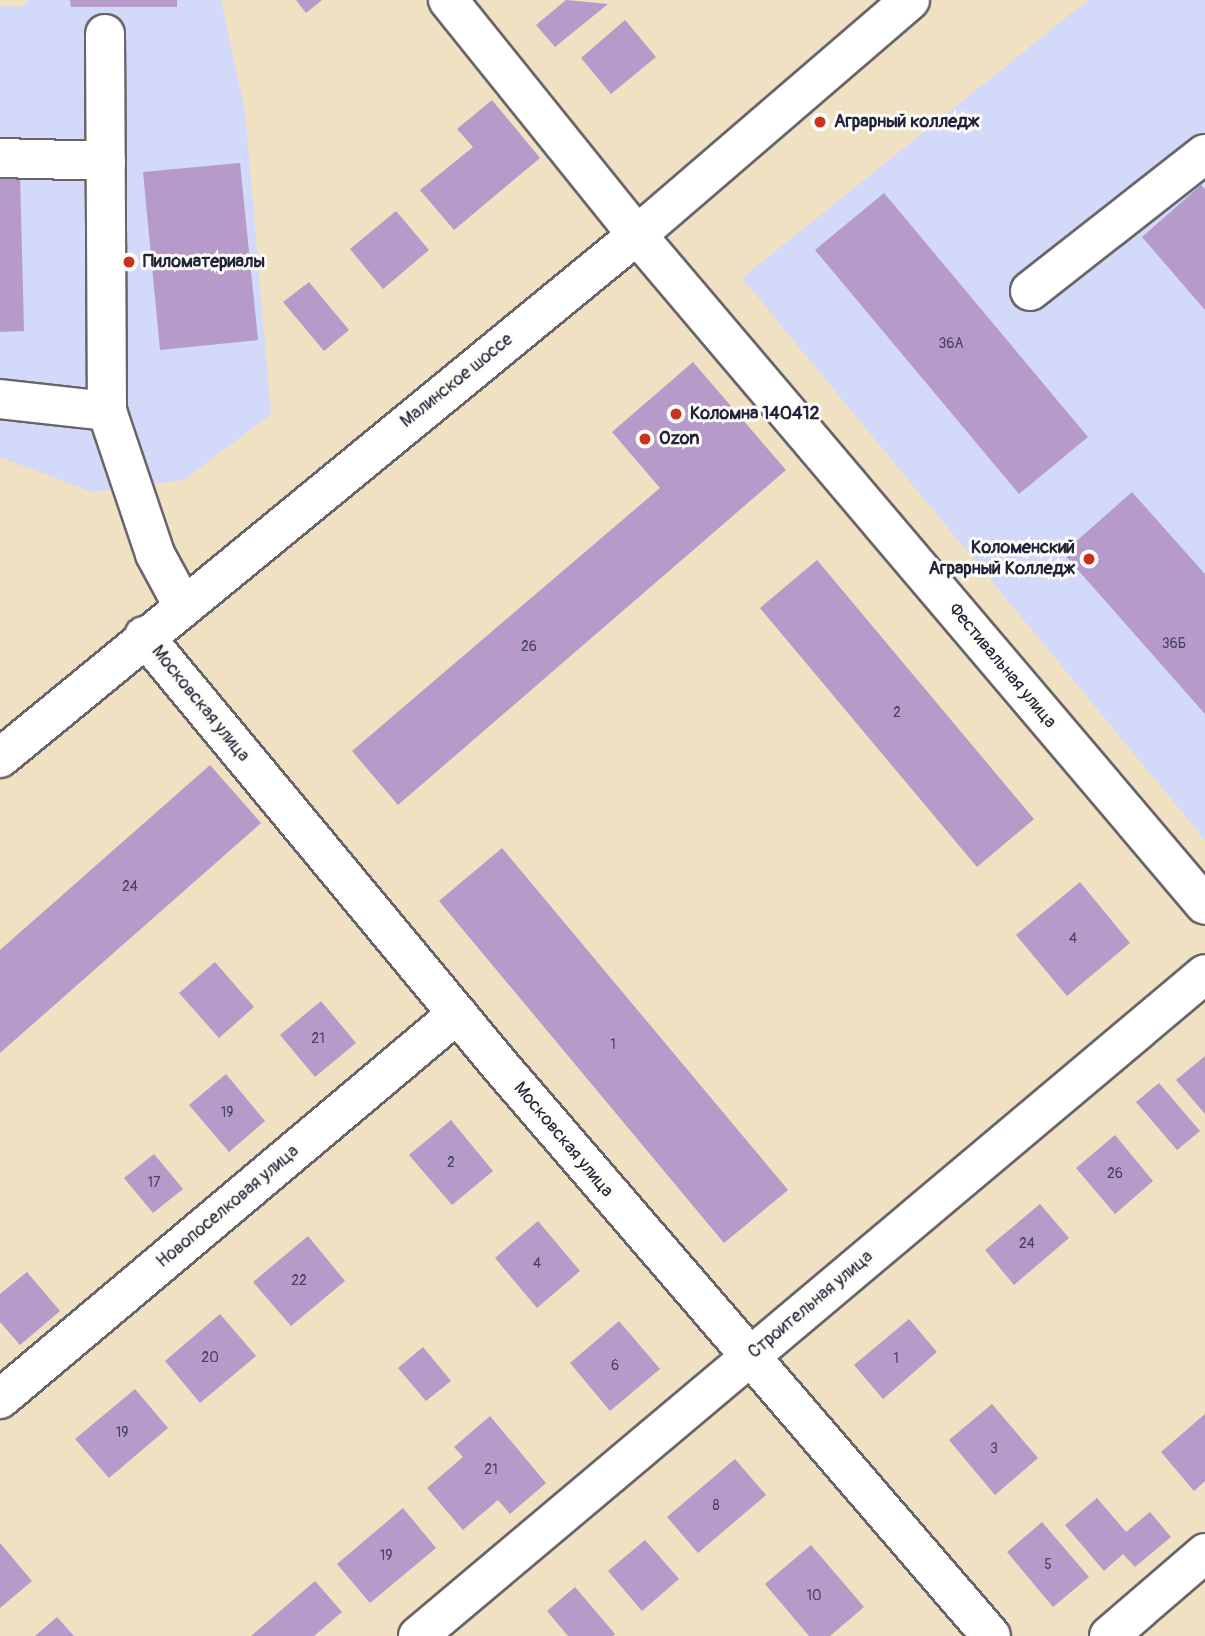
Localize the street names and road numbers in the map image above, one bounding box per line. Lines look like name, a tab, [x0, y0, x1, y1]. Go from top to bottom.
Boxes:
street label: Малинское шоссе	[396, 329, 518, 433]
street label: Фестивальная улица	[944, 599, 1060, 733]
street label: Московская улица	[146, 641, 254, 767]
street label: Московская улица	[509, 1078, 617, 1202]
street label: Новопоселковая улица	[152, 1141, 304, 1273]
street label: Строительная улица	[744, 1246, 878, 1364]

